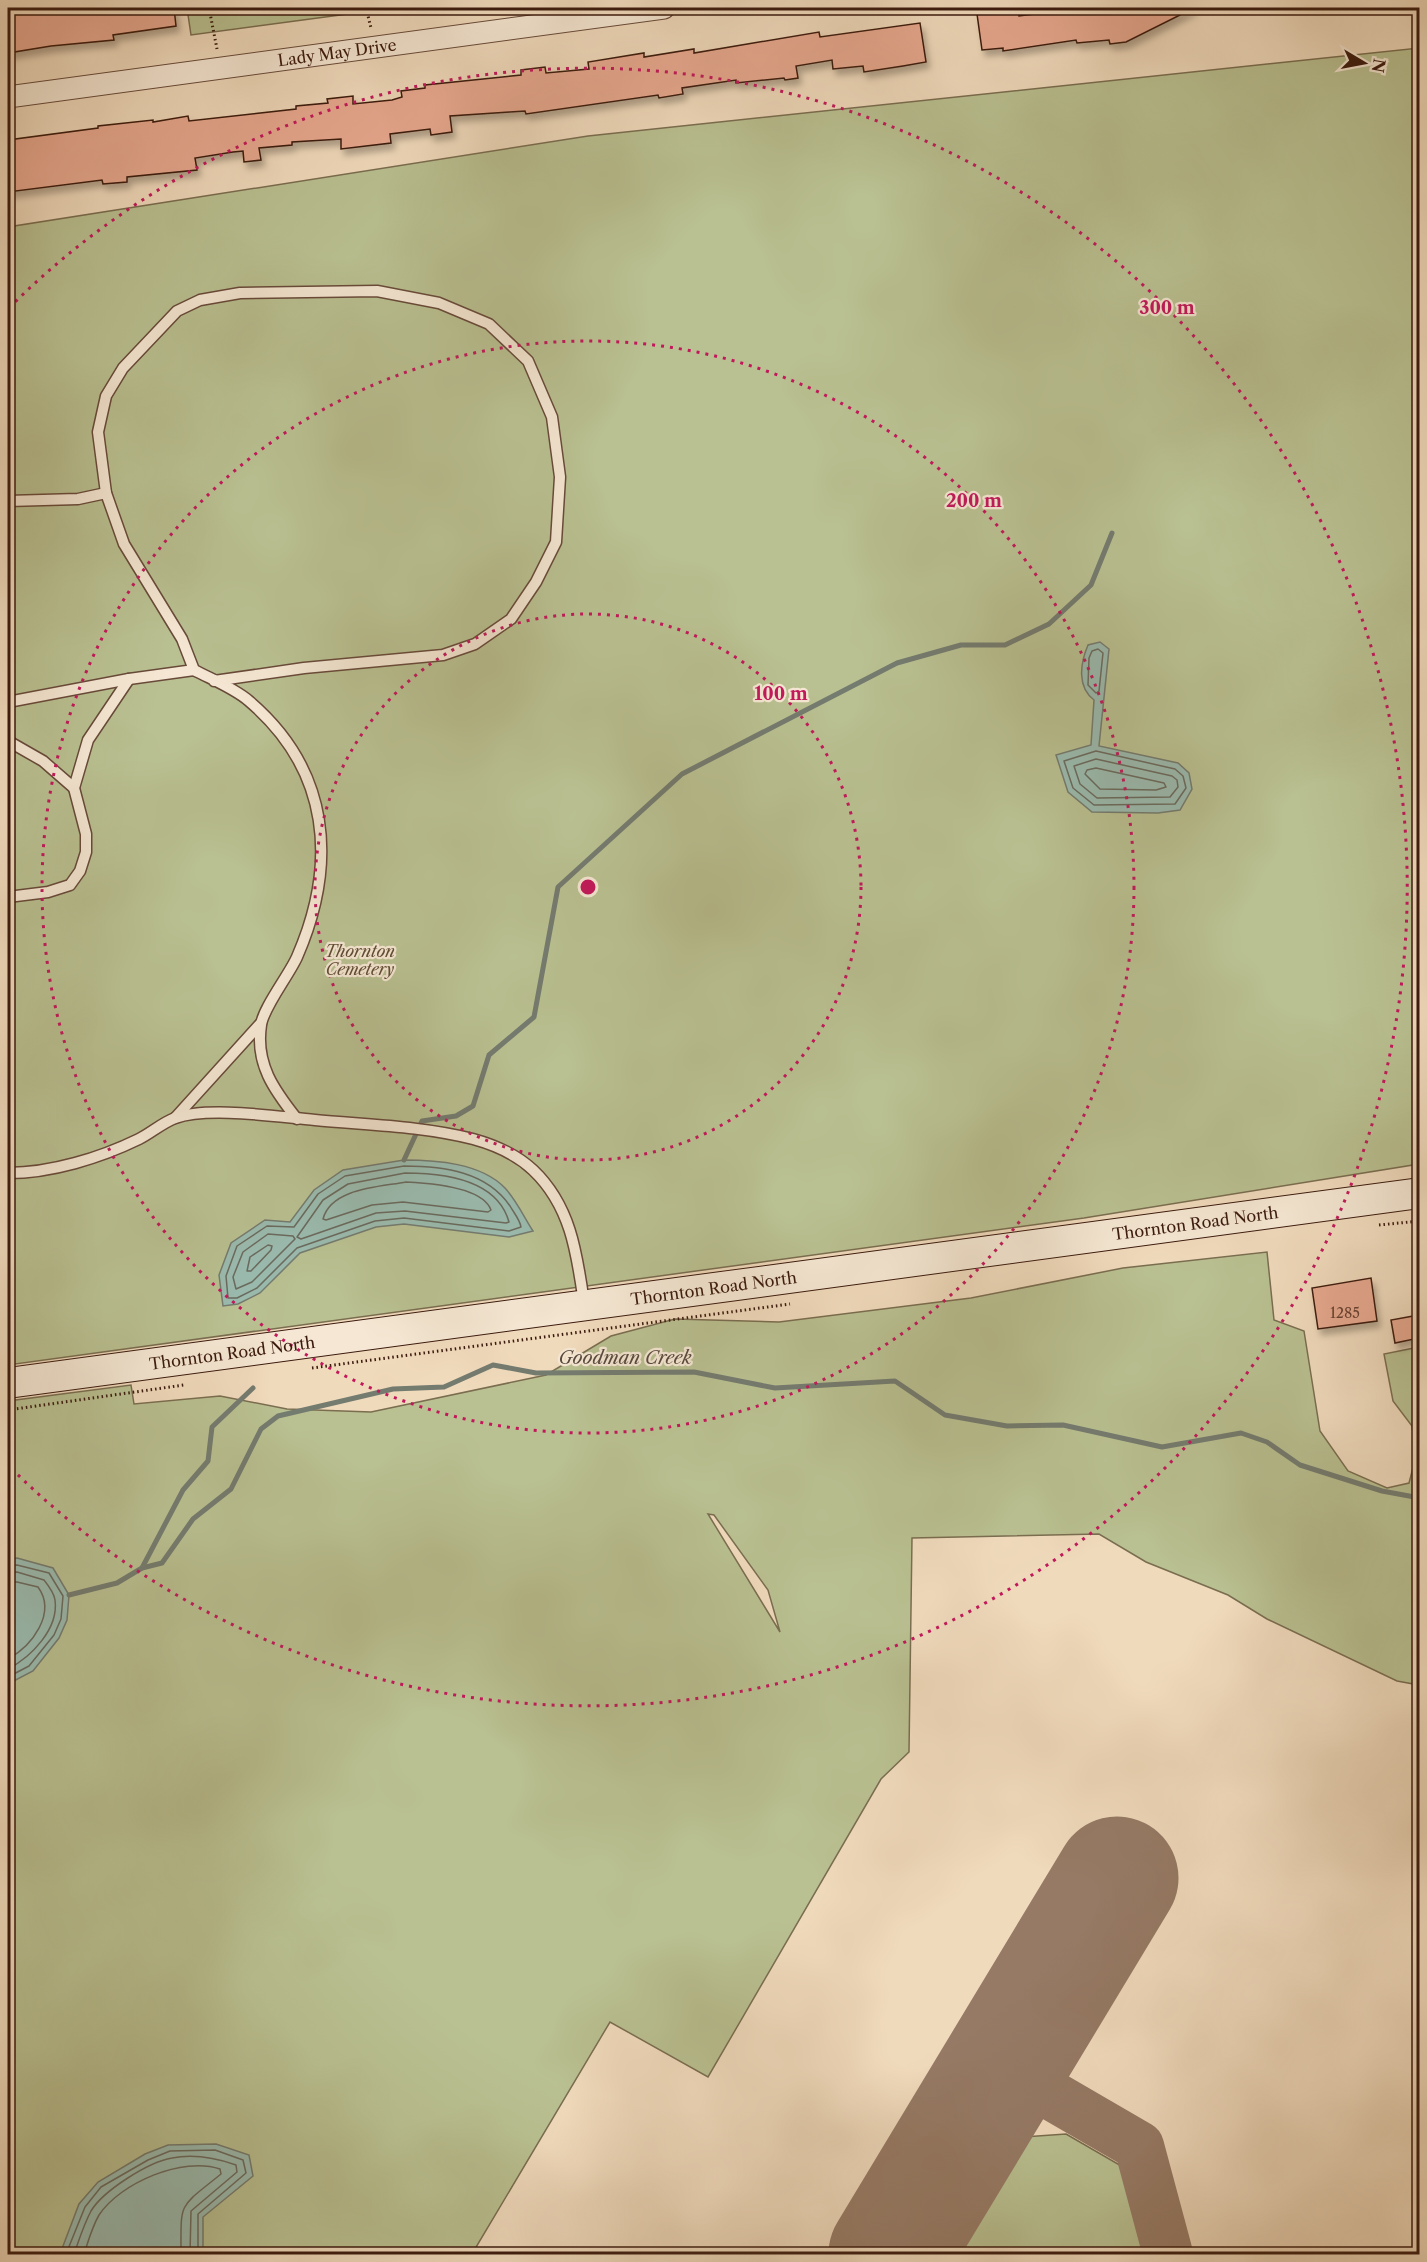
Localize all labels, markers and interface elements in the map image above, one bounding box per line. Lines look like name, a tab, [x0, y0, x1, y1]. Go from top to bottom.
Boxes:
north arrow	[1334, 33, 1394, 93]
street label: Lady May Drive	[276, 34, 398, 70]
text: N	[1368, 57, 1390, 74]
text: 300 m	[1139, 297, 1195, 319]
text: 200 m	[946, 490, 1002, 512]
text: 100 m	[754, 683, 808, 705]
centre of rings	[578, 877, 598, 897]
park label: Thornton Cemetery	[325, 941, 395, 979]
street label: Thornton Road North	[1111, 1202, 1280, 1244]
street label: Thornton Road North	[629, 1267, 798, 1309]
house number: 1285	[1330, 1304, 1360, 1322]
street label: Thornton Road North	[148, 1332, 316, 1374]
water label: Goodman Creek	[558, 1347, 692, 1369]

